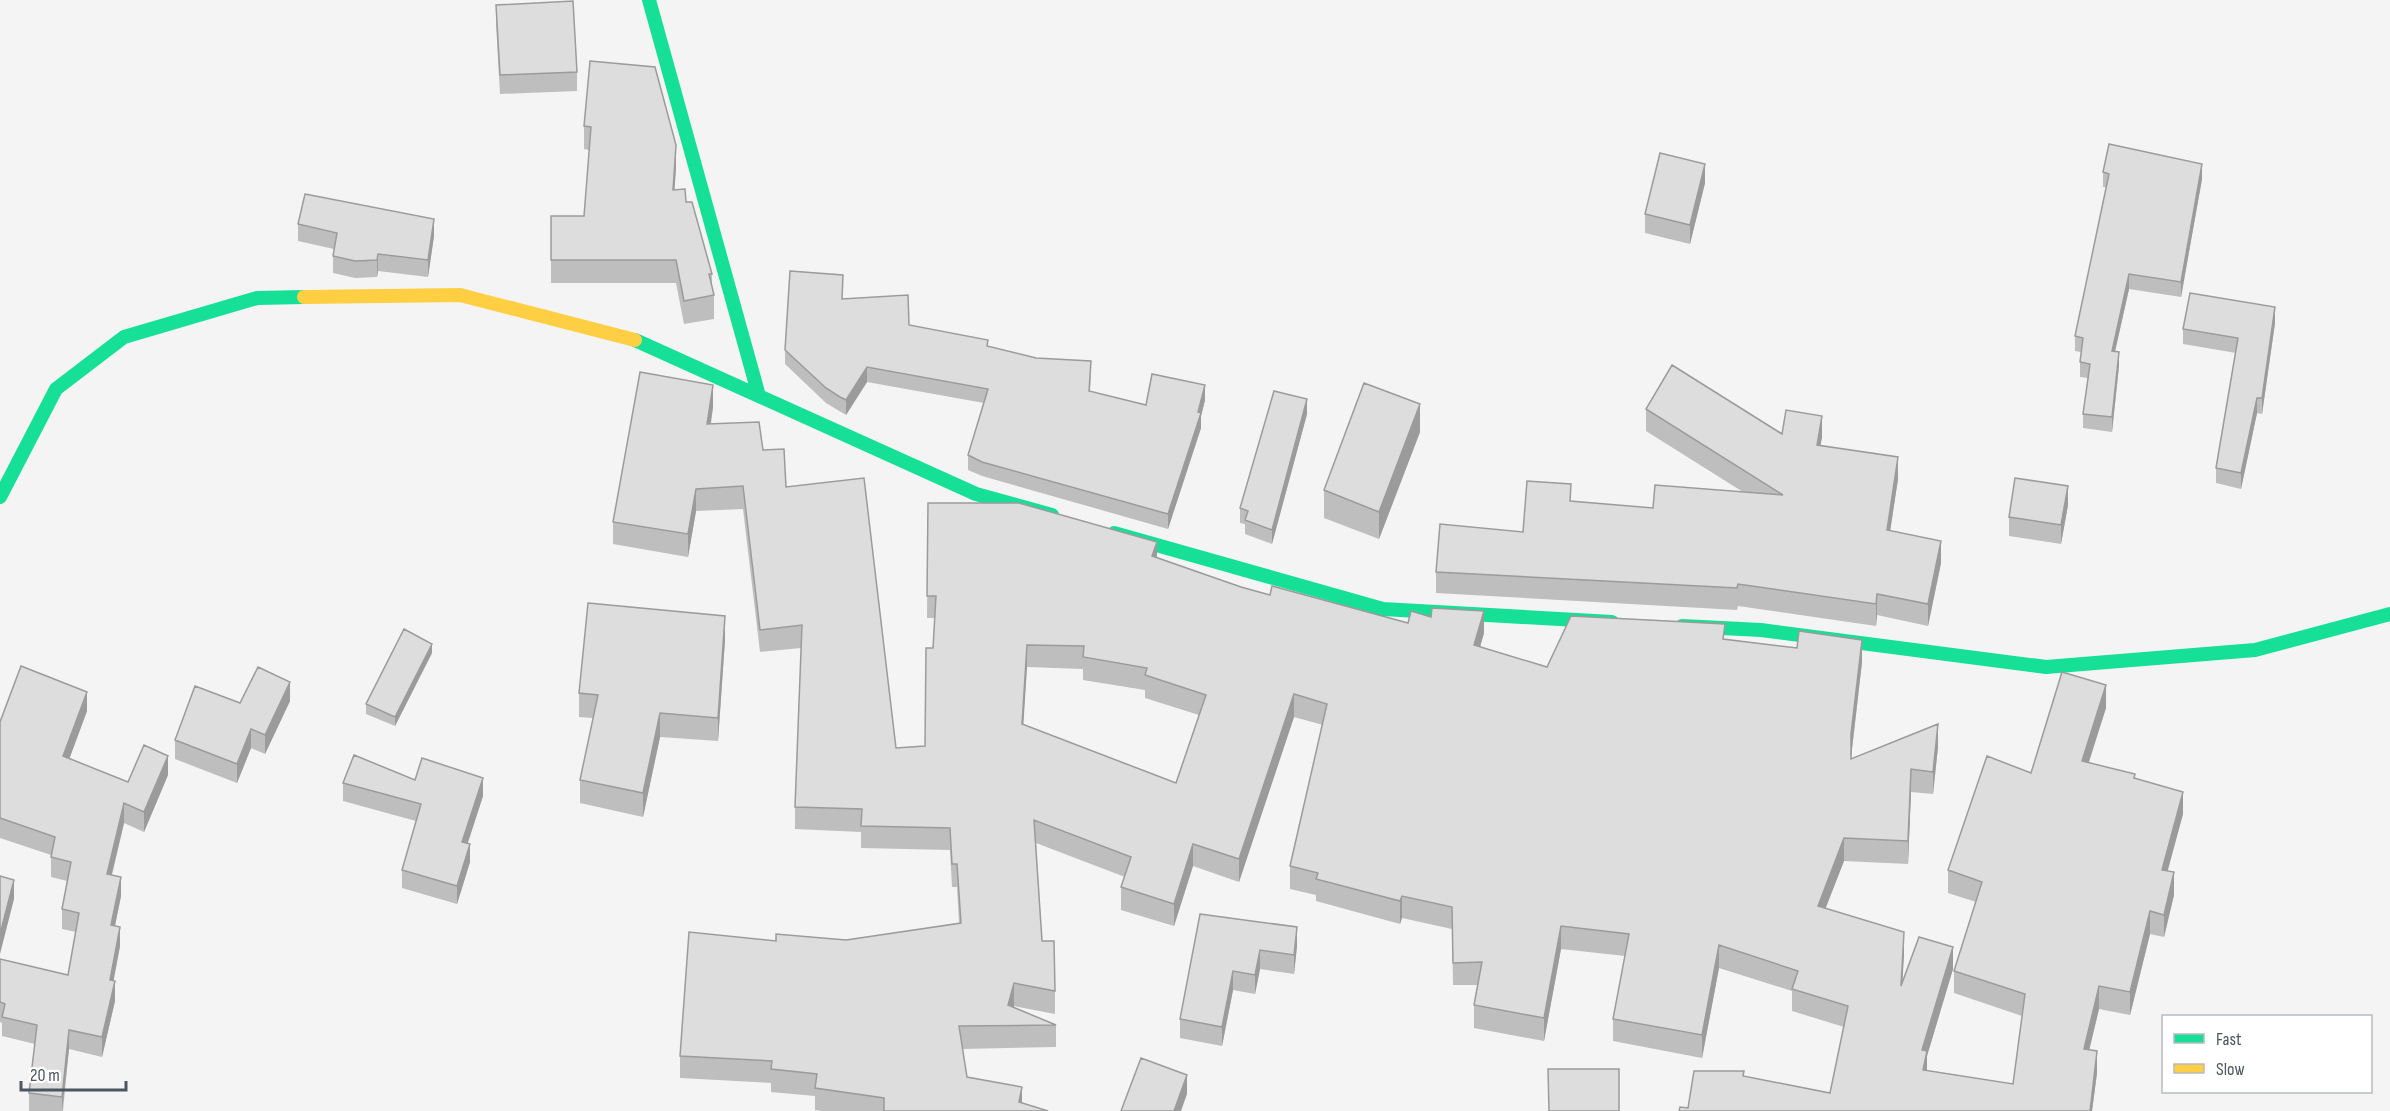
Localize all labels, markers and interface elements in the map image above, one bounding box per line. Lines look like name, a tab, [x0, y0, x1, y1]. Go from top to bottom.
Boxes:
legend	[2162, 1015, 2372, 1093]
text: Fast	[2216, 1029, 2242, 1050]
scale bar	[21, 1054, 126, 1092]
text: Slow	[2216, 1059, 2245, 1080]
text: 20 m	[30, 1065, 60, 1086]

